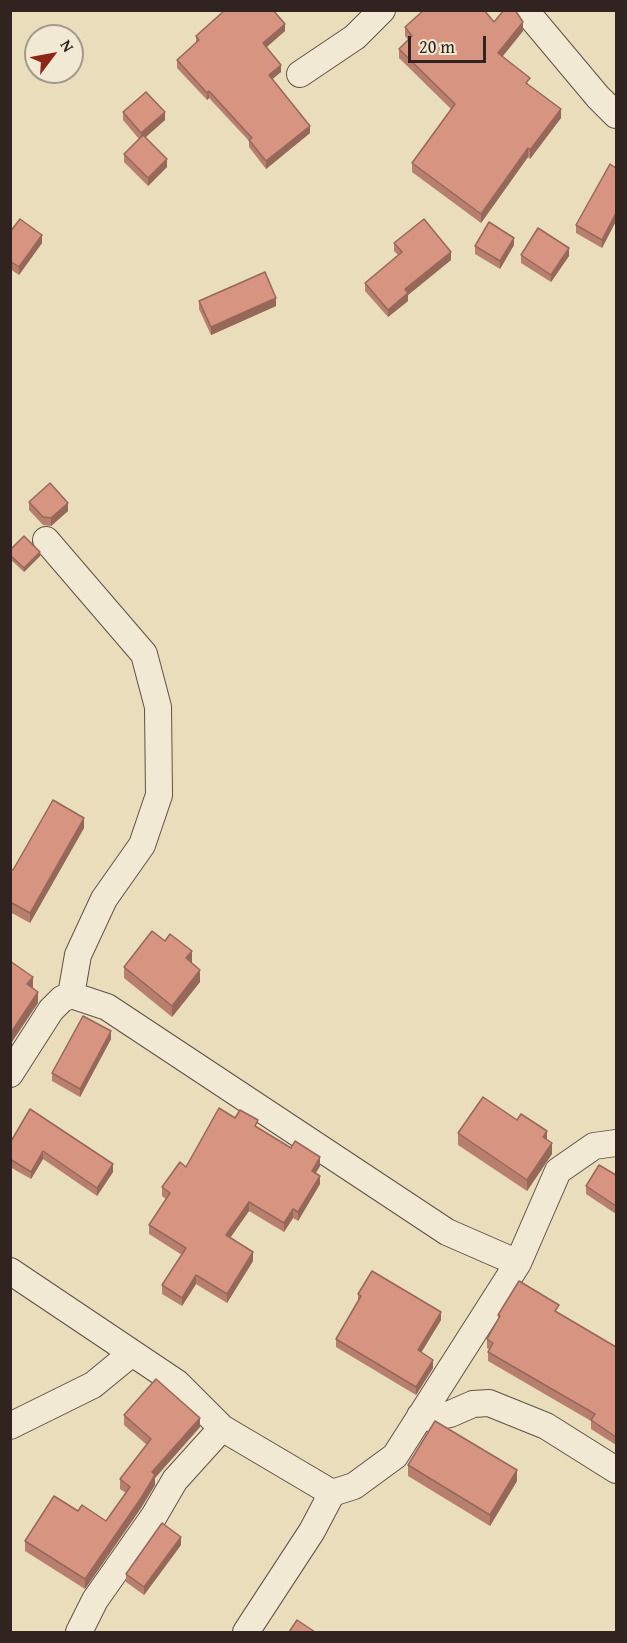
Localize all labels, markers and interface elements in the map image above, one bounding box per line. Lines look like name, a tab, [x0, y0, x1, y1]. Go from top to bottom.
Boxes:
north arrow	[24, 24, 84, 84]
scale bar	[411, 24, 489, 62]
text: 20 m	[419, 33, 455, 60]
text: N	[55, 35, 81, 56]

